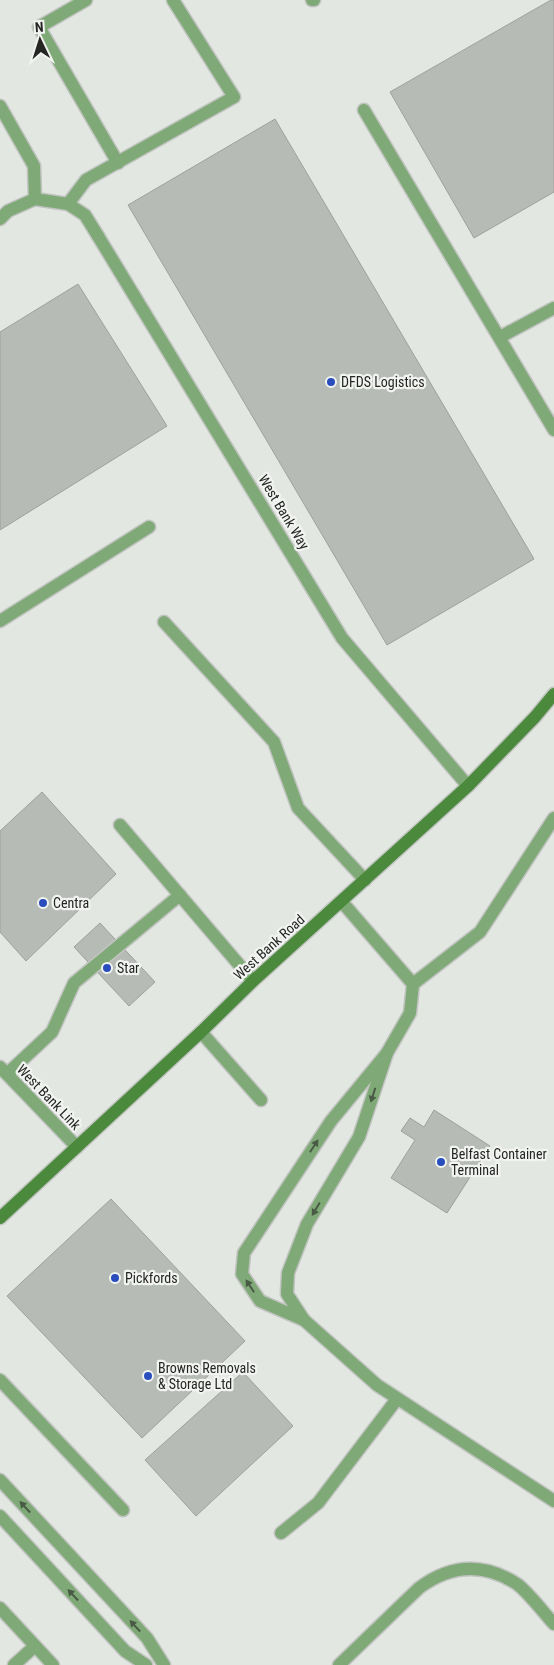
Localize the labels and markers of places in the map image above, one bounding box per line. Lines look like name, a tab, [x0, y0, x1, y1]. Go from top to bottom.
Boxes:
place label: DFDS Logistics	[341, 374, 425, 390]
marker: DFDS Logistics	[325, 376, 337, 388]
place label: Centra	[53, 895, 89, 911]
marker: Centra	[37, 897, 49, 909]
place label: Star	[117, 960, 139, 976]
marker: Star	[101, 962, 113, 974]
place label: Belfast Container Terminal	[451, 1146, 547, 1178]
marker: Belfast Container Terminal	[435, 1156, 447, 1168]
place label: Pickfords	[125, 1270, 178, 1286]
marker: Pickfords	[109, 1272, 121, 1284]
place label: Browns Removals & Storage Ltd	[158, 1360, 256, 1392]
marker: Browns Removals & Storage Ltd	[142, 1370, 154, 1382]

